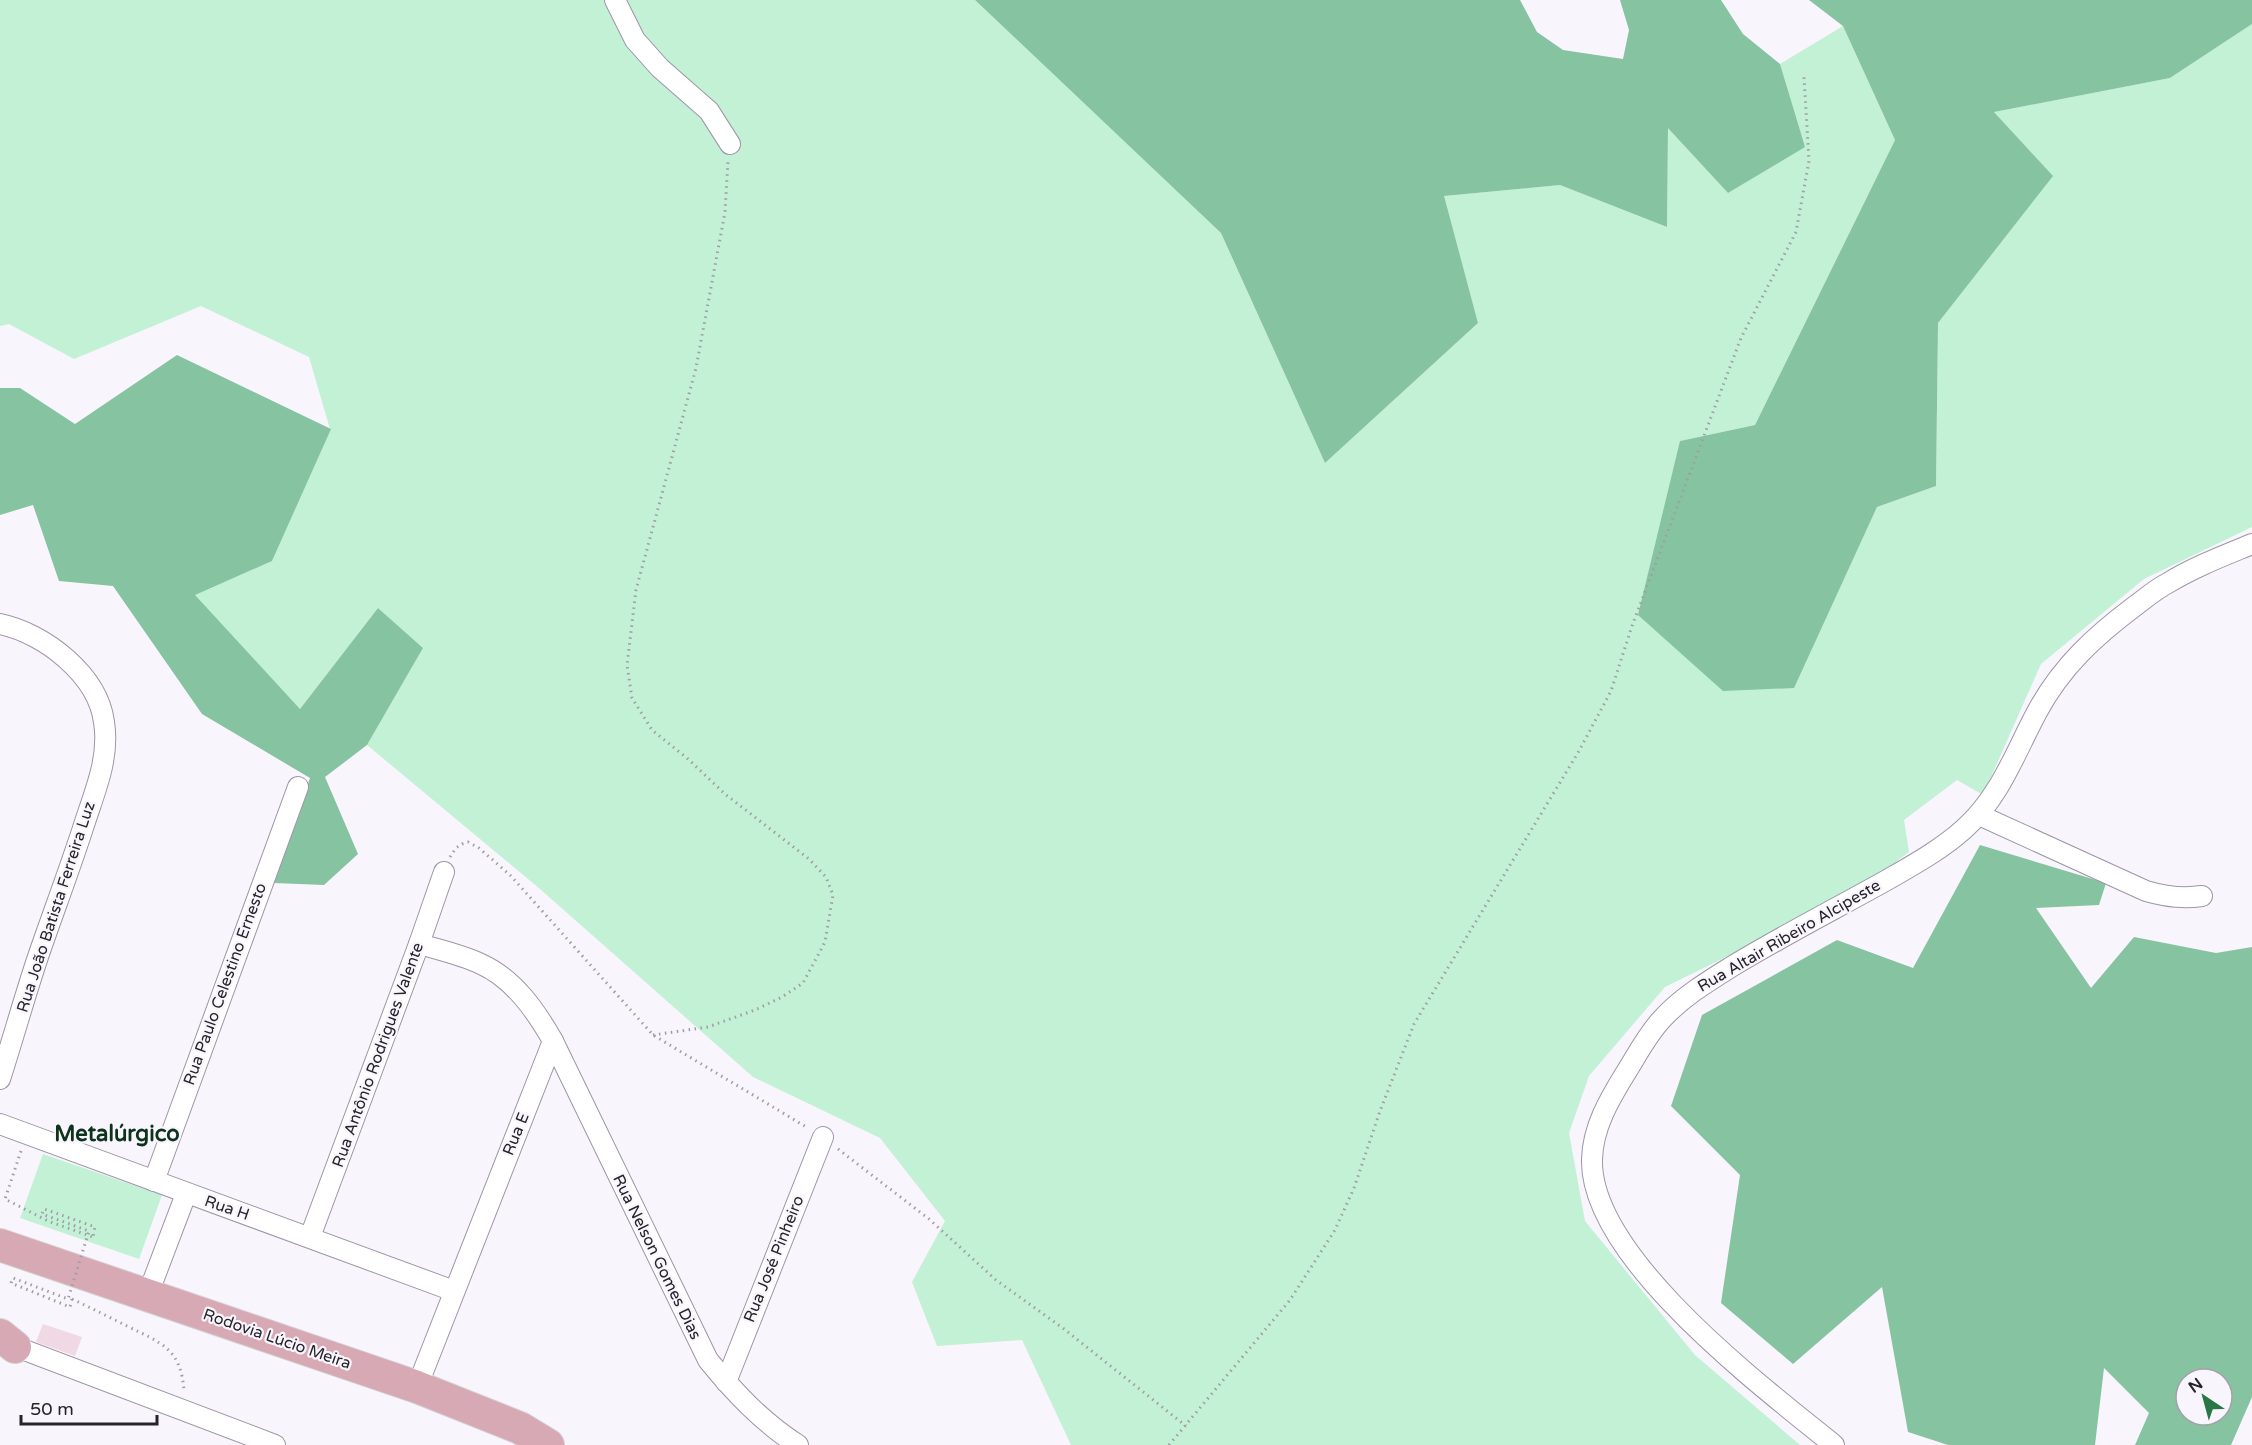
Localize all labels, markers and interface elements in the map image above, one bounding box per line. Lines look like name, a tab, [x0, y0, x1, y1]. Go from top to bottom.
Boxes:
street label: Rua João Batista Ferreira Luz	[12, 799, 100, 1015]
street label: Rua Altair Ribeiro Alcipeste	[1694, 875, 1884, 997]
street label: Rua Paulo Celestino Ernesto	[179, 880, 271, 1088]
street label: Rua Antônio Rodrigues Valente	[328, 940, 428, 1170]
street label: Rua E	[498, 1110, 534, 1158]
district label: Metalúrgico	[54, 1121, 180, 1147]
street label: Rua Nelson Gomes Dias	[608, 1171, 706, 1343]
street label: Rua H	[202, 1191, 252, 1225]
street label: Rua José Pinheiro	[739, 1193, 809, 1325]
street label: Rodovia Lúcio Meira	[200, 1304, 354, 1374]
north arrow	[2174, 1367, 2234, 1427]
text: N	[2185, 1374, 2207, 1398]
scale bar	[21, 1388, 158, 1426]
text: 50 m	[30, 1398, 74, 1420]

